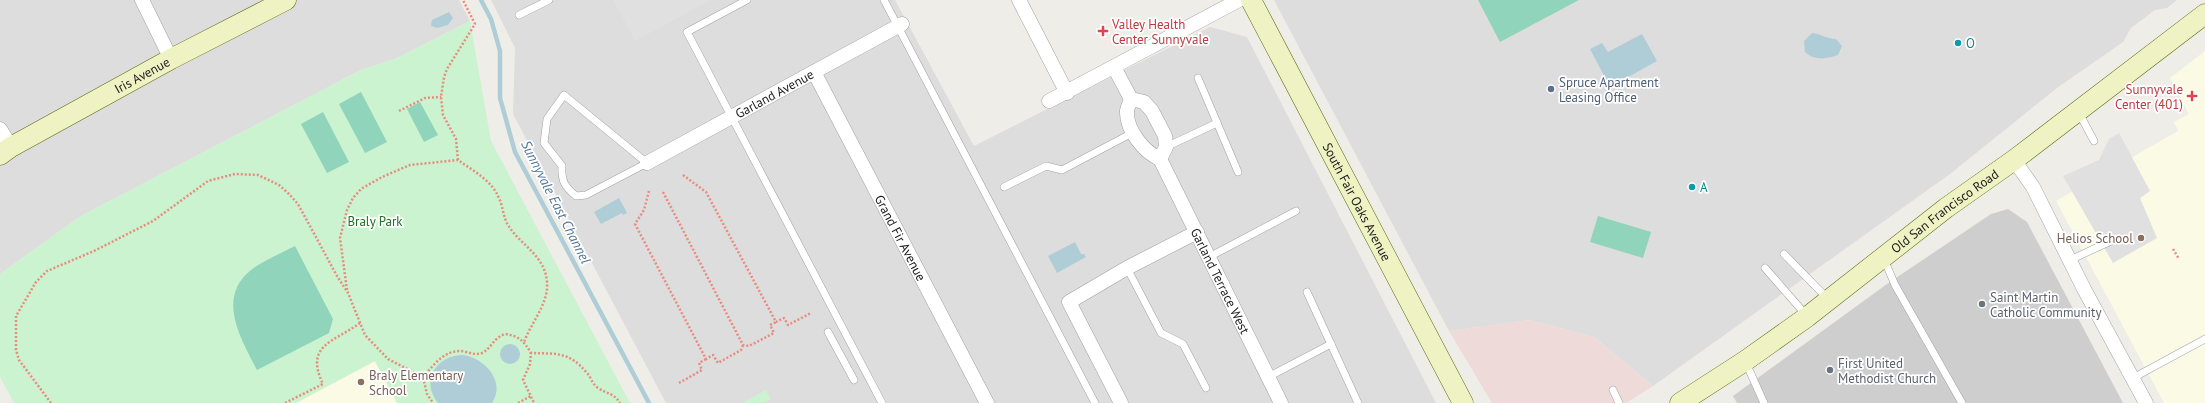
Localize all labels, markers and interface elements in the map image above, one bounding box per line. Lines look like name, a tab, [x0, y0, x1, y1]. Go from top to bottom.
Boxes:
place label: Valley Health Center Sunnyvale	[1111, 16, 1209, 48]
marker: Valley Health Center Sunnyvale	[1097, 25, 1109, 37]
place label: O	[1966, 35, 1975, 52]
marker: O	[1953, 38, 1963, 48]
street label: Iris Avenue	[111, 53, 173, 98]
street label: Garland Avenue	[732, 66, 817, 122]
place label: Spruce Apartment Leasing Office	[1559, 74, 1659, 106]
place label: Sunnyvale Center (401)	[2115, 81, 2183, 113]
marker: Spruce Apartment Leasing Office	[1546, 84, 1556, 94]
marker: Sunnyvale Center (401)	[2186, 90, 2198, 102]
water label: Sunnyvale East Channel	[517, 137, 595, 267]
street label: South Fair Oaks Avenue	[1319, 140, 1395, 264]
street label: Old San Francisco Road	[1887, 166, 2002, 257]
place label: A	[1700, 179, 1708, 196]
marker: A	[1687, 182, 1697, 192]
street label: Grand Fir Avenue	[871, 192, 930, 284]
park label: Braly Park	[347, 213, 403, 230]
street label: Garland Terrace West	[1187, 225, 1254, 337]
place label: Helios School	[2057, 230, 2133, 247]
marker: Helios School	[2136, 233, 2146, 243]
place label: Saint Martin Catholic Community	[1990, 289, 2102, 321]
marker: Saint Martin Catholic Community	[1977, 299, 1987, 309]
place label: First United Methodist Church	[1838, 355, 1936, 387]
marker: First United Methodist Church	[1825, 365, 1835, 375]
place label: Braly Elementary School	[369, 367, 463, 399]
marker: Braly Elementary School	[356, 377, 366, 387]

